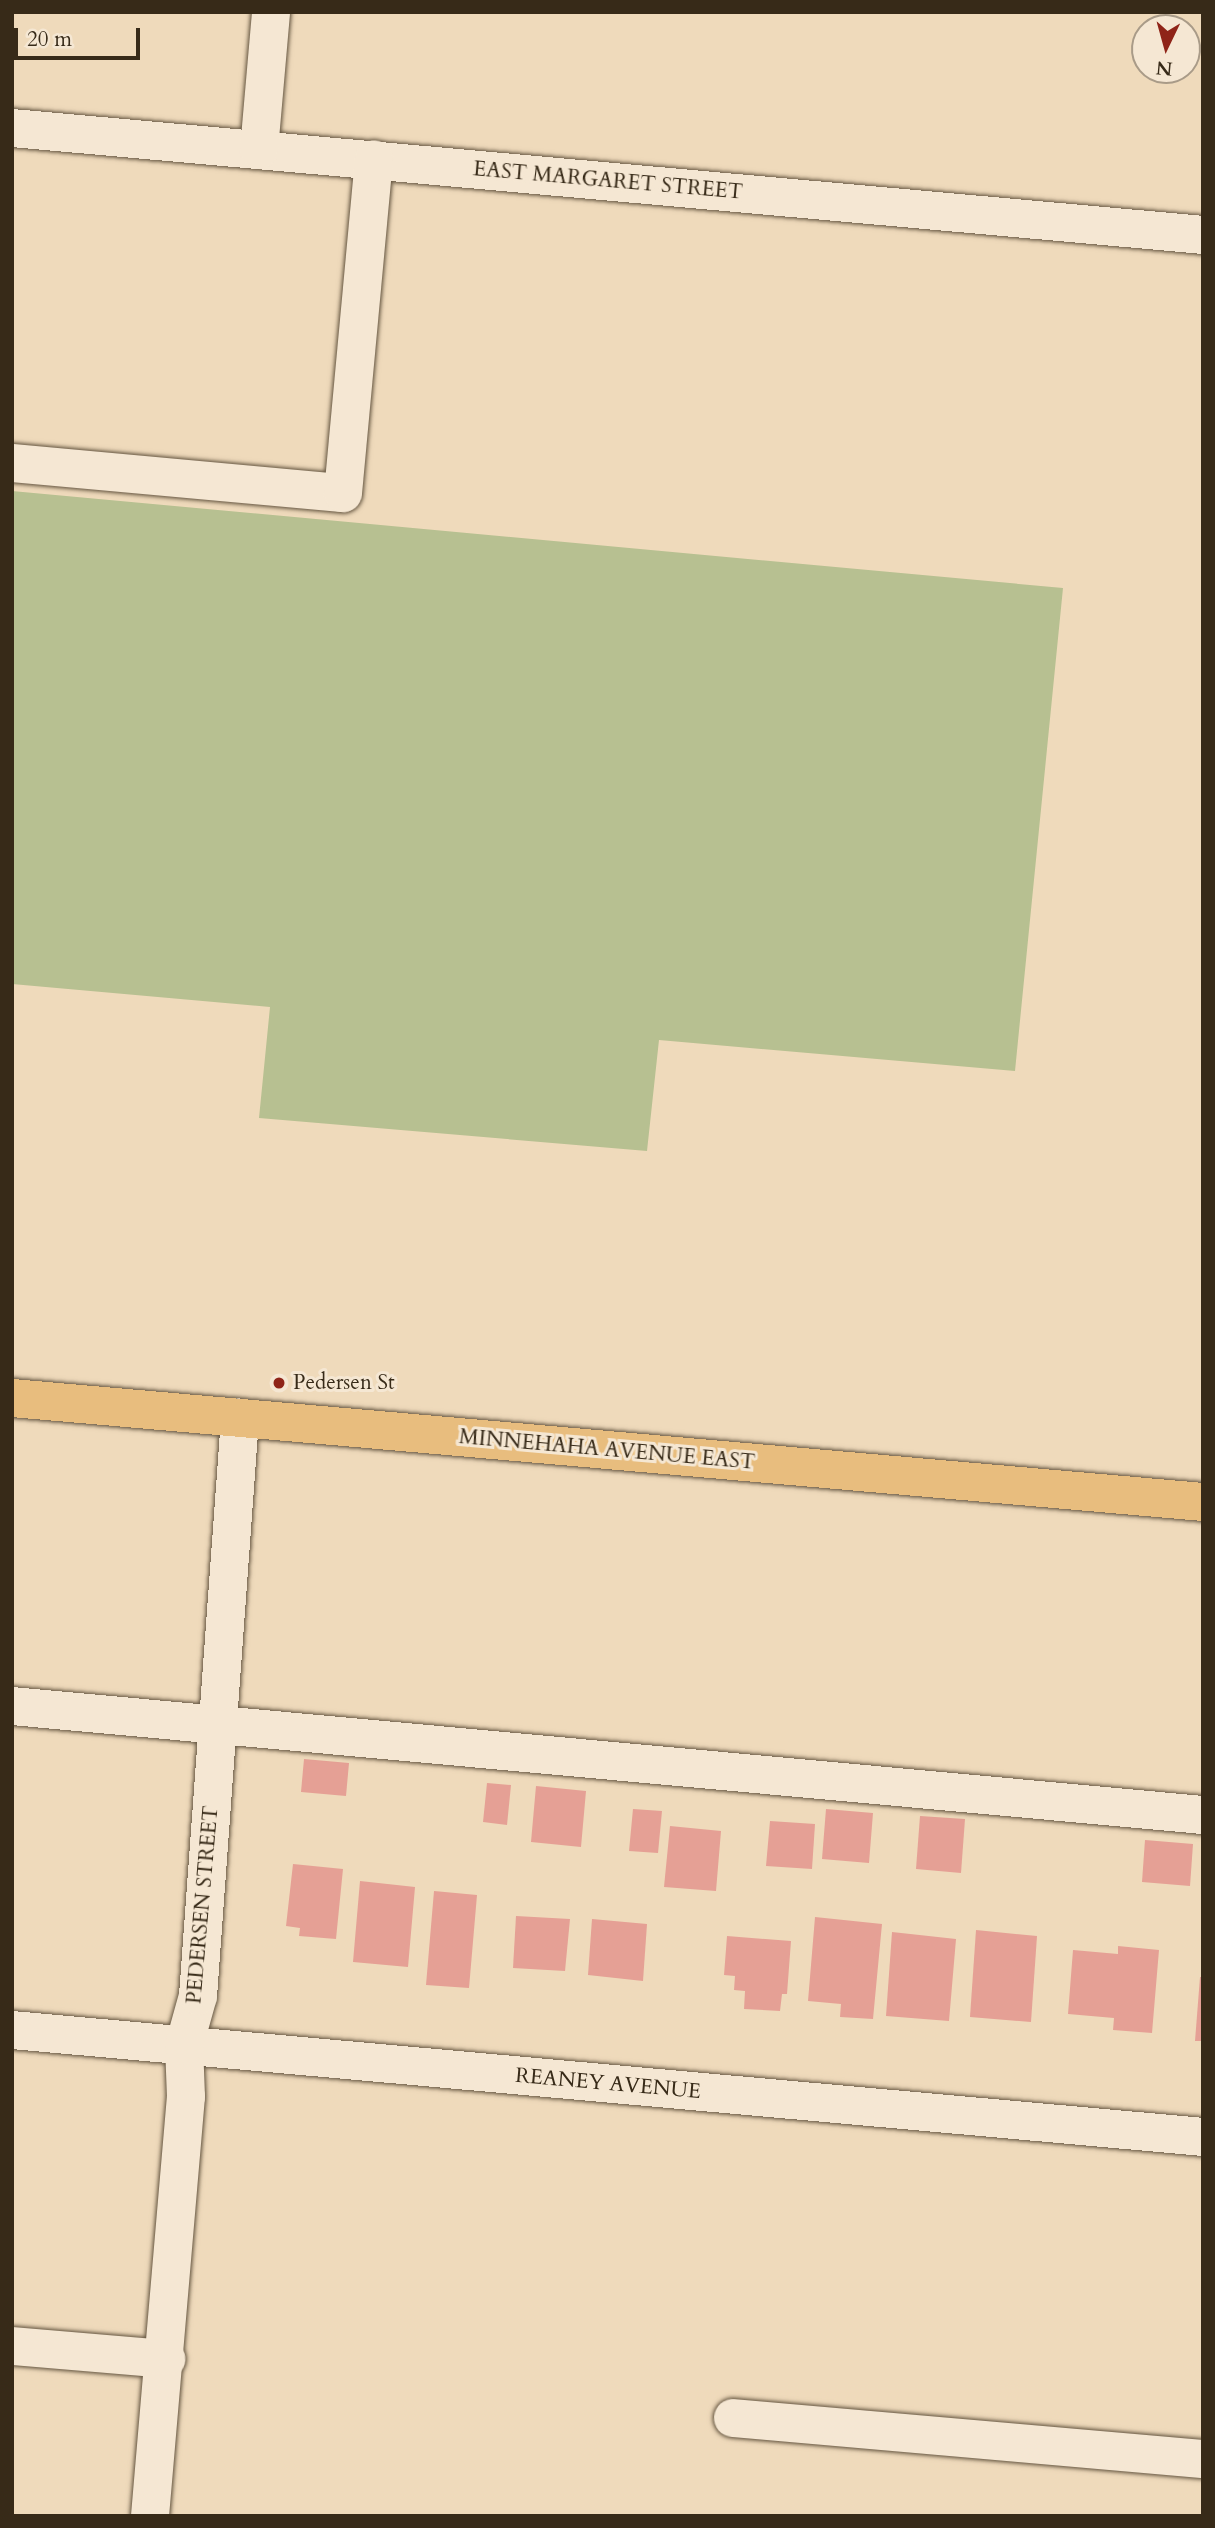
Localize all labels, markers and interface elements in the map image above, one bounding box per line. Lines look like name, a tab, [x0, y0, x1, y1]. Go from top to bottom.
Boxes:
scale bar	[18, 14, 144, 58]
north arrow	[1131, 14, 1201, 84]
text: 20 m	[27, 25, 72, 54]
text: N	[1155, 54, 1174, 82]
street label: EAST MARGARET STREET	[472, 157, 744, 205]
place label: Pedersen St	[293, 1370, 395, 1396]
marker: Pedersen St	[271, 1375, 287, 1391]
street label: MINNEHAHA AVENUE EAST	[458, 1424, 756, 1476]
street label: PEDERSEN STREET	[182, 1805, 224, 2005]
street label: REANEY AVENUE	[514, 2063, 702, 2105]

